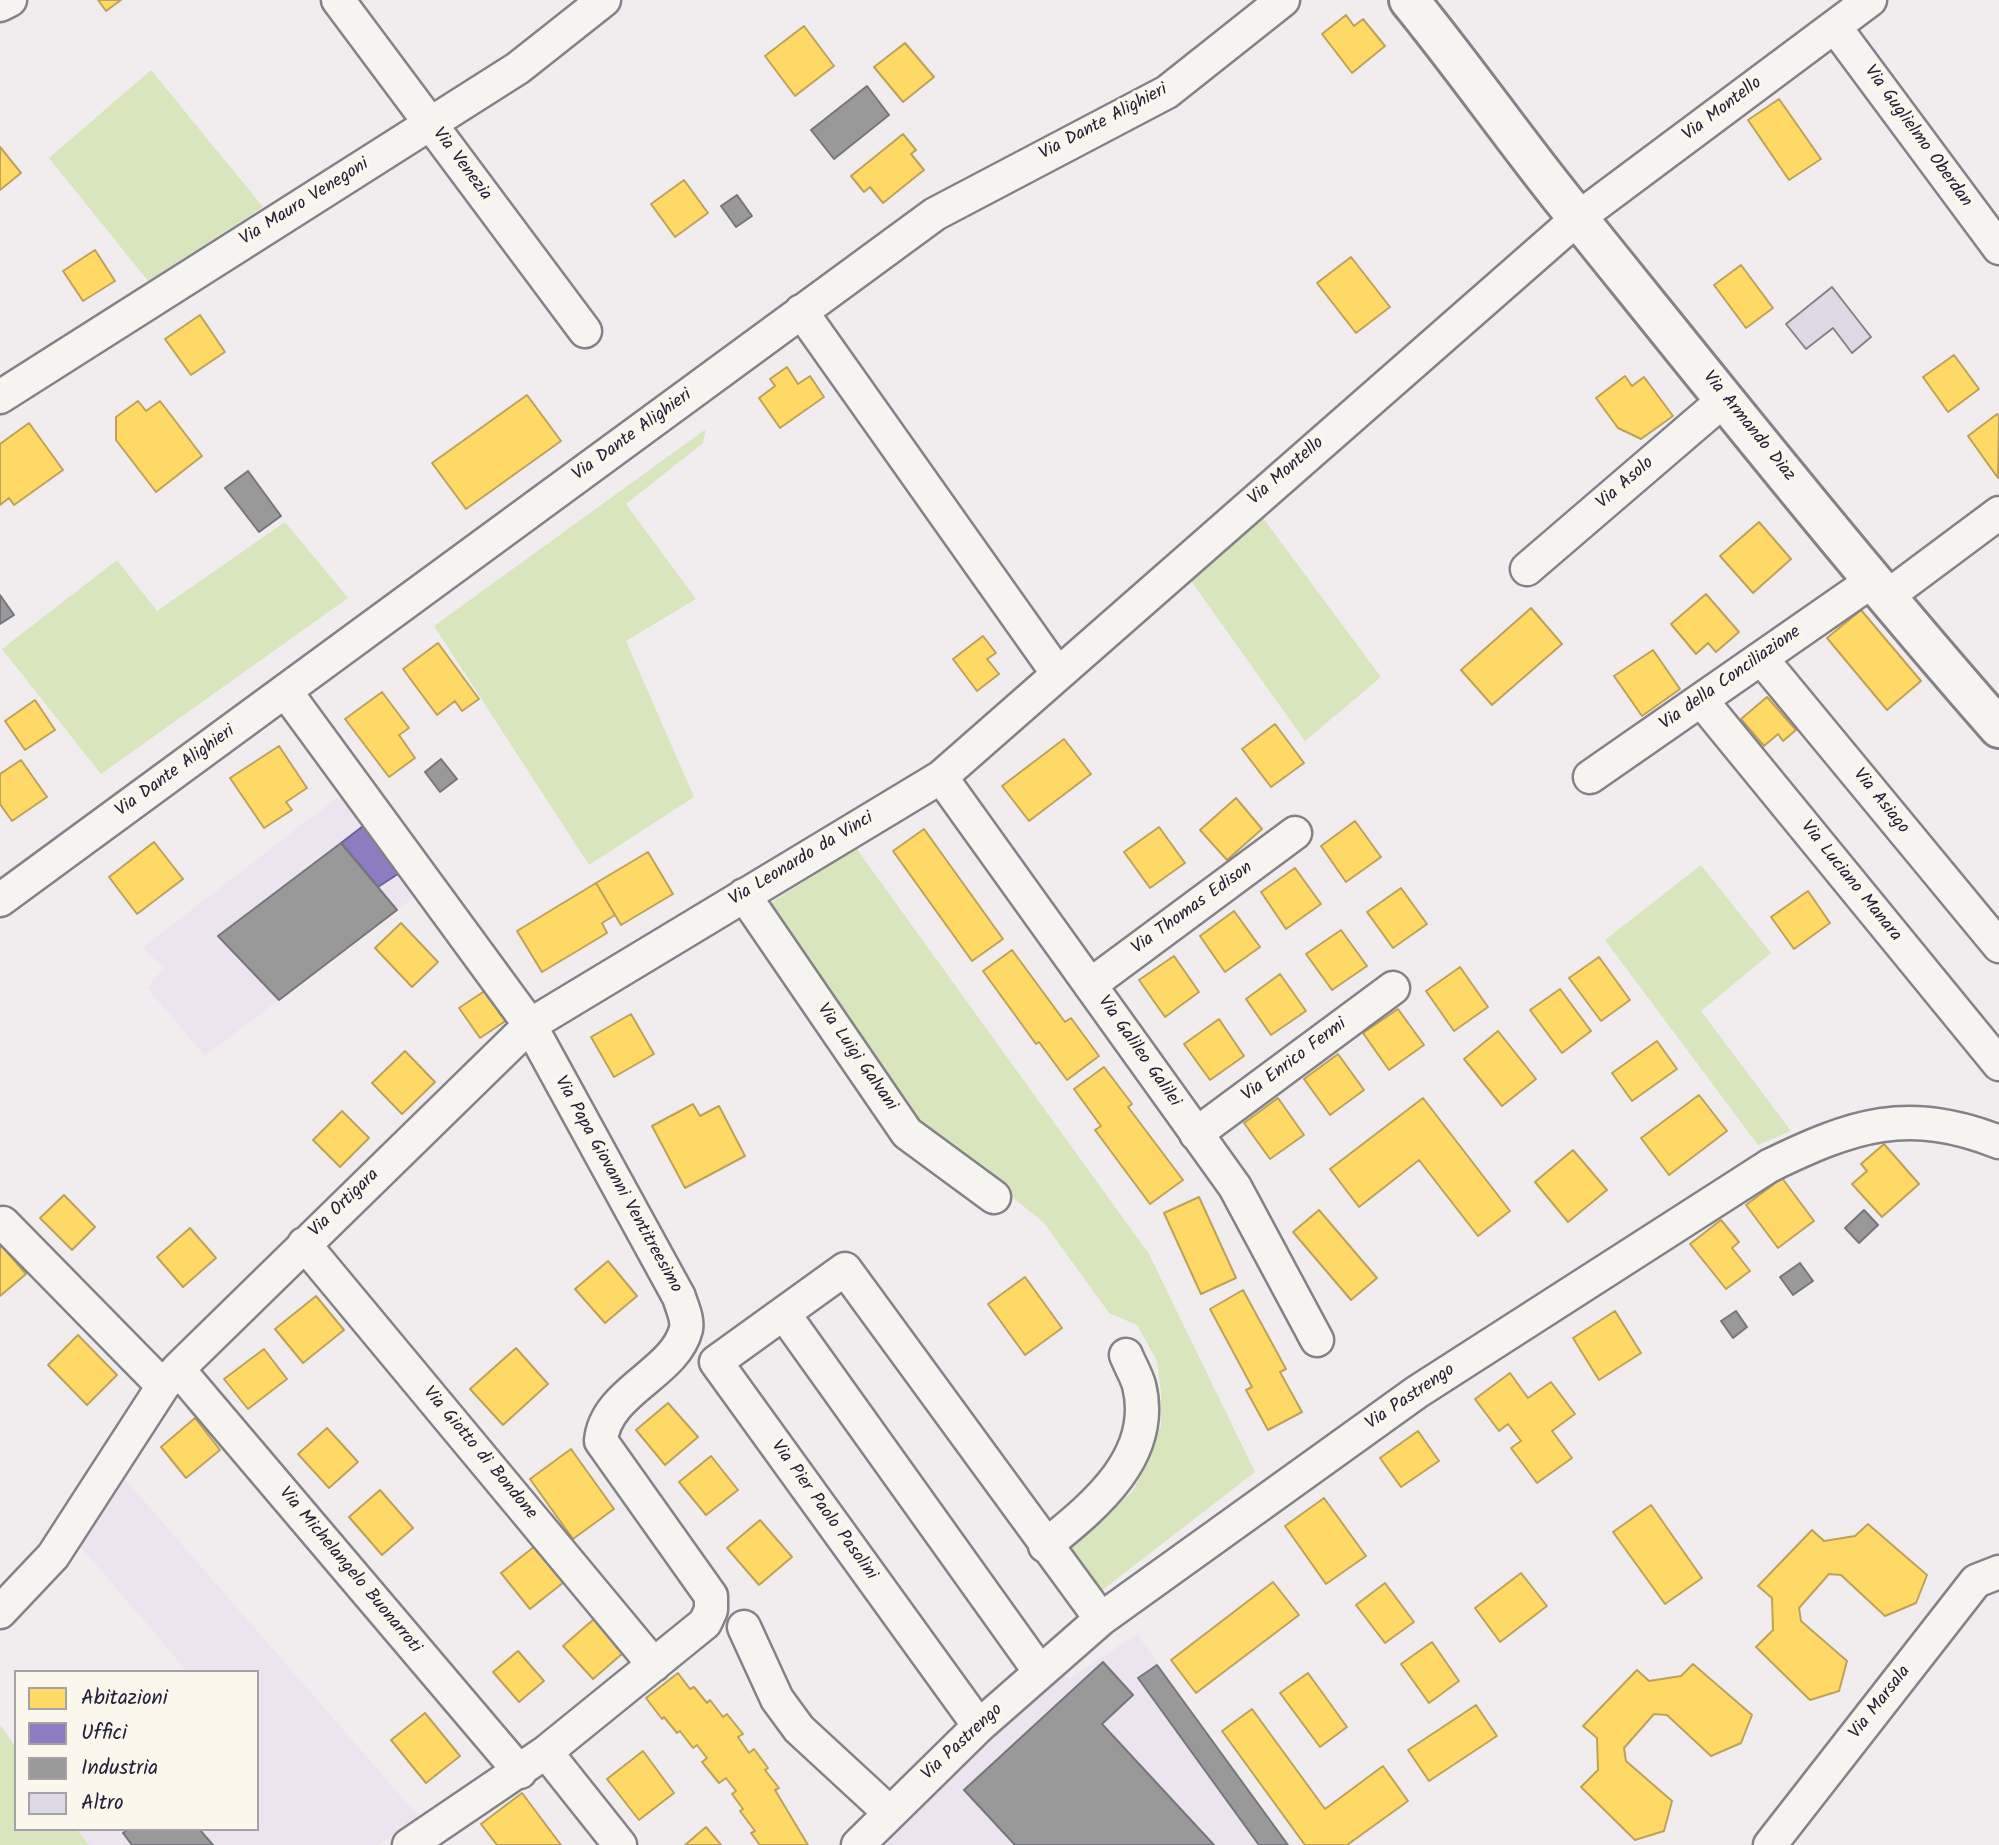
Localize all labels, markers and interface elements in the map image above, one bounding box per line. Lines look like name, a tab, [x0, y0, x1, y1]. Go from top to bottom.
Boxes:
street label: Via Guglielmo Oberdan	[1858, 62, 1976, 212]
street label: Via Montello	[1679, 73, 1767, 147]
street label: Via Dante Alighieri	[1036, 80, 1172, 166]
street label: Via Venezia	[427, 124, 495, 206]
street label: Via Mauro Venegoni	[236, 155, 374, 251]
street label: Via Armando Diaz	[1697, 368, 1799, 486]
street label: Via Dante Alighieri	[569, 386, 697, 486]
street label: Via Montello	[1245, 433, 1329, 511]
street label: Via Asolo	[1593, 453, 1659, 515]
street label: Via della Conciliazione	[1656, 622, 1806, 736]
street label: Via Dante Alighieri	[112, 722, 240, 822]
street label: Via Asiago	[1847, 765, 1913, 839]
street label: Via Leonardo da Vinci	[726, 808, 878, 912]
street label: Via Luciano Manara	[1795, 817, 1905, 947]
street label: Via Thomas Edison	[1128, 858, 1258, 960]
street label: Via Galileo Galilei	[1092, 992, 1184, 1112]
street label: Via Luigi Galvani	[811, 1000, 901, 1116]
street label: Via Enrico Fermi	[1238, 1015, 1352, 1107]
street label: Via Papa Giovanni Ventitreesimo	[548, 1073, 686, 1297]
street label: Via Ortigara	[305, 1165, 385, 1243]
street label: Via Pastrengo	[1362, 1360, 1460, 1436]
street label: Via Giotto di Bondone	[417, 1383, 541, 1525]
street label: Via Pier Paolo Pasolini	[765, 1437, 881, 1585]
street label: Via Michelangelo Buonarroti	[273, 1484, 425, 1658]
street label: Via Marsala	[1846, 1662, 1916, 1744]
legend	[14, 1670, 259, 1831]
text: Abitazioni	[81, 1682, 168, 1715]
street label: Via Pastrengo	[918, 1700, 1008, 1786]
text: Uffici	[81, 1717, 127, 1750]
text: Industria	[81, 1752, 158, 1785]
text: Altro	[81, 1787, 124, 1820]

